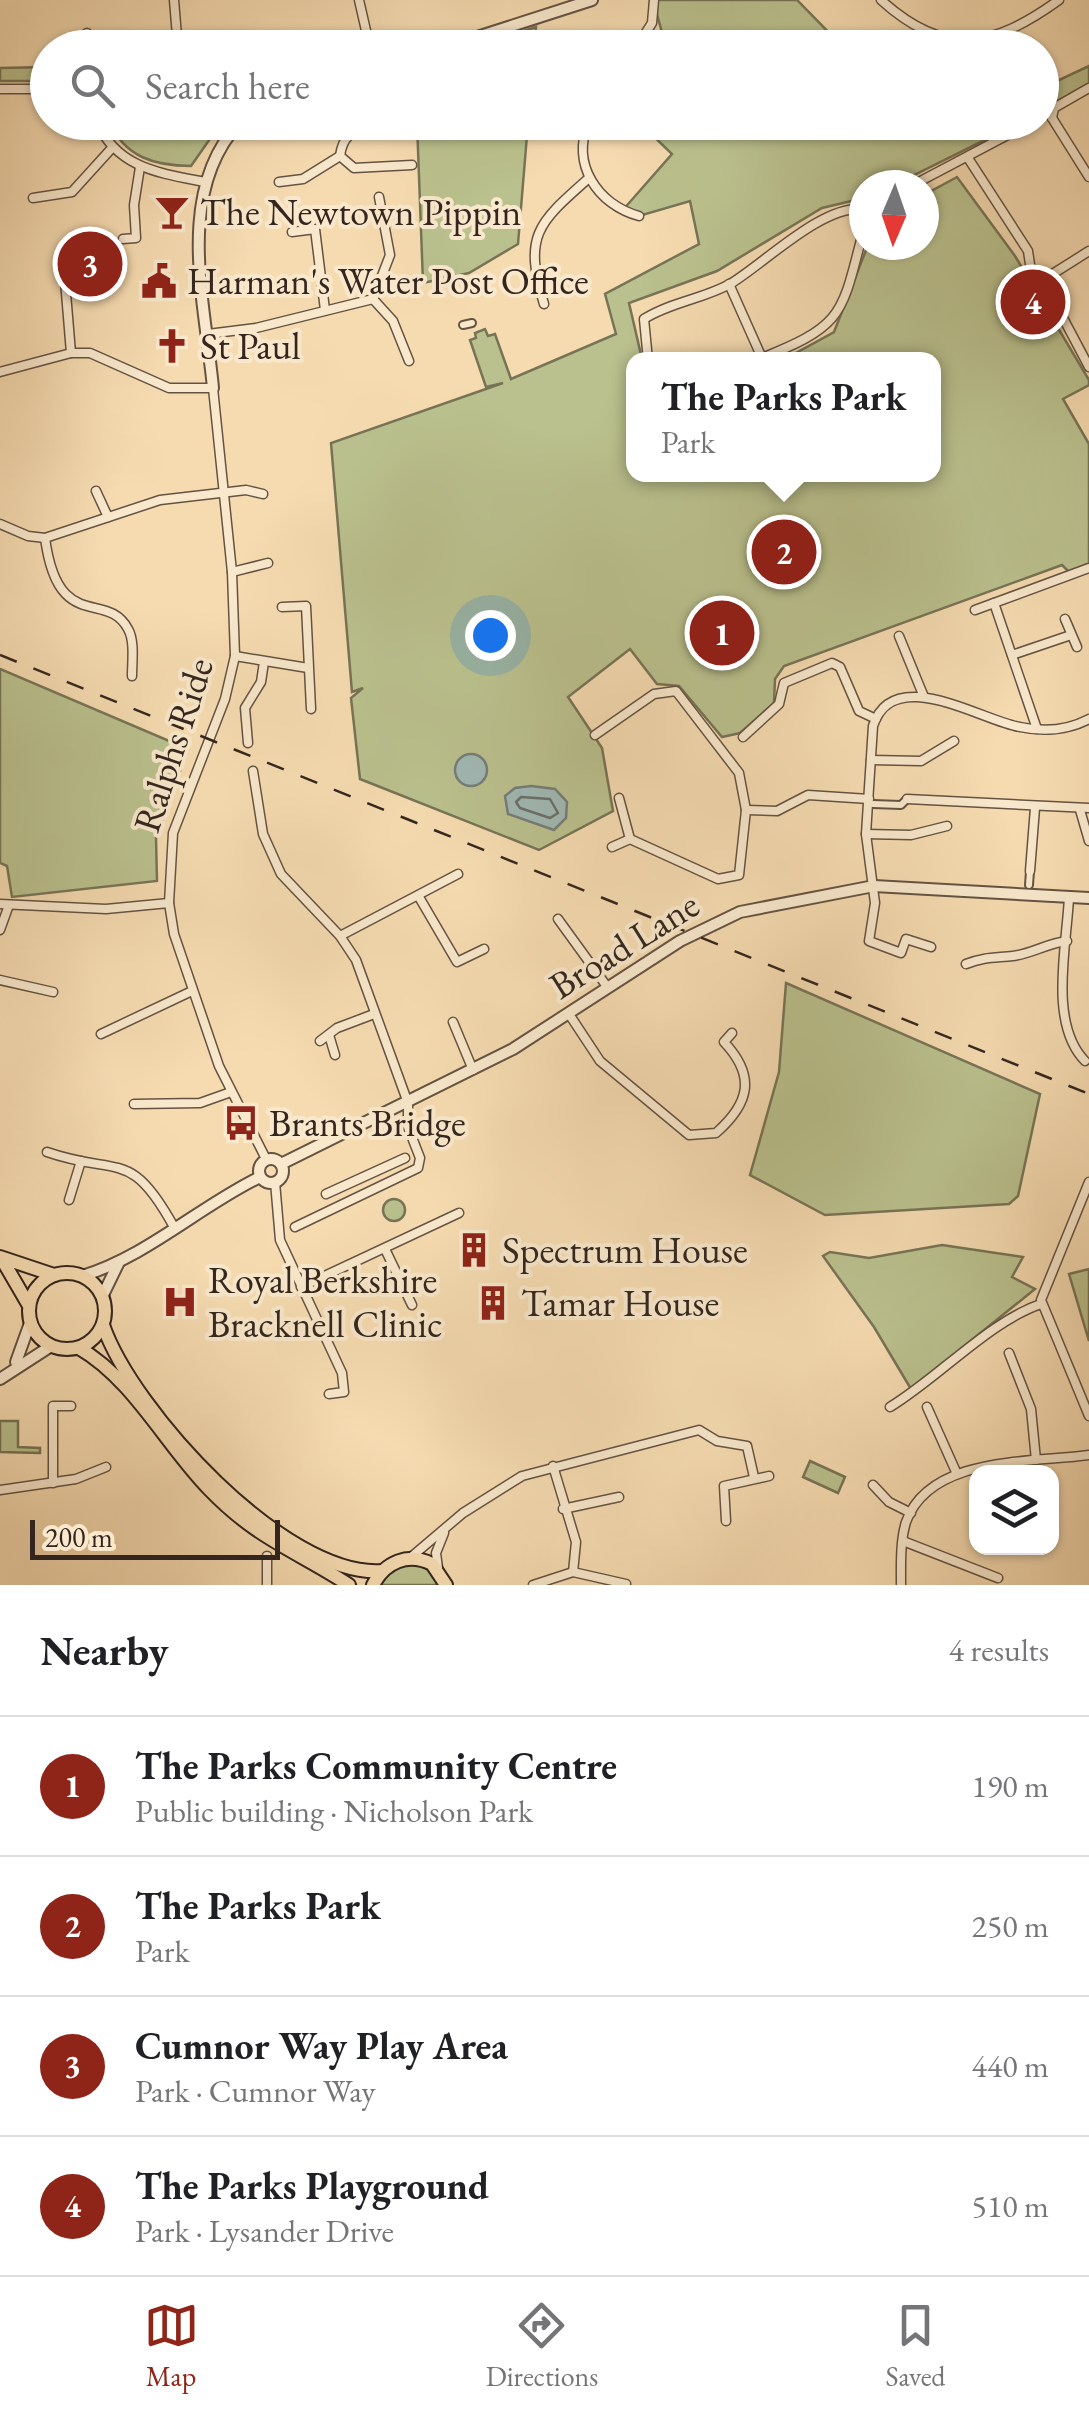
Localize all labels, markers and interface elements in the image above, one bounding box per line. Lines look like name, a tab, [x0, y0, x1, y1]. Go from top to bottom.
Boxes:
search box	[30, 30, 1059, 140]
icon: search	[65, 58, 120, 113]
text: Search here	[145, 61, 310, 110]
north arrow	[849, 170, 939, 260]
place label: The Newtown Pippin	[200, 187, 521, 236]
bar icon: The Newtown Pippin	[153, 193, 191, 231]
pin: 3	[58, 226, 122, 302]
place label: Harman's Water Post Office	[187, 256, 589, 305]
public building icon: Harman's Water Post Office	[140, 262, 178, 300]
pin: 4	[1000, 264, 1066, 340]
place label: St Paul	[200, 321, 301, 370]
church icon: St Paul	[153, 327, 191, 365]
popup	[626, 352, 941, 482]
text: The Parks Park	[661, 372, 906, 421]
text: Park	[661, 421, 715, 463]
pin: 2	[752, 514, 816, 590]
pin: 1	[690, 596, 754, 670]
your location	[465, 610, 516, 661]
street label: Ralphs Ride	[121, 651, 224, 838]
street label: Broad Lane	[540, 879, 708, 1010]
place label: Brants Bridge	[269, 1098, 466, 1147]
bus stop icon: Brants Bridge	[222, 1104, 260, 1142]
place label: Spectrum House	[502, 1225, 748, 1274]
building icon: Spectrum House	[455, 1231, 493, 1269]
place label: Royal Berkshire Bracknell Clinic	[208, 1255, 442, 1348]
place label: Tamar House	[521, 1278, 719, 1327]
hospital icon: Royal Berkshire Bracknell Clinic	[161, 1283, 199, 1321]
building icon: Tamar House	[474, 1284, 512, 1322]
map controls	[969, 1465, 1059, 1555]
button: layers	[969, 1465, 1059, 1555]
scale bar	[30, 1515, 280, 1560]
text: 200 m	[45, 1519, 113, 1555]
text: Nearby	[40, 1623, 169, 1678]
text: 4 results	[949, 1629, 1049, 1671]
text: The Parks Community Centre	[135, 1741, 617, 1790]
text: 1	[64, 1765, 81, 1807]
text: 190 m	[972, 1765, 1049, 1807]
text: Public building · Nicholson Park	[135, 1790, 533, 1832]
text: The Parks Park	[135, 1881, 381, 1930]
text: 2	[64, 1905, 81, 1947]
text: 250 m	[972, 1905, 1049, 1947]
text: Park	[135, 1930, 190, 1972]
text: Cumnor Way Play Area	[135, 2021, 508, 2070]
text: 3	[64, 2045, 81, 2087]
text: 440 m	[972, 2045, 1049, 2087]
text: Park · Cumnor Way	[135, 2070, 376, 2112]
text: The Parks Playground	[135, 2161, 489, 2210]
text: 4	[64, 2185, 81, 2227]
text: 510 m	[972, 2185, 1049, 2227]
text: Park · Lysander Drive	[135, 2210, 394, 2252]
tab: Map	[144, 2298, 199, 2394]
tab: Directions	[486, 2298, 598, 2394]
tab: Saved	[885, 2298, 945, 2394]

